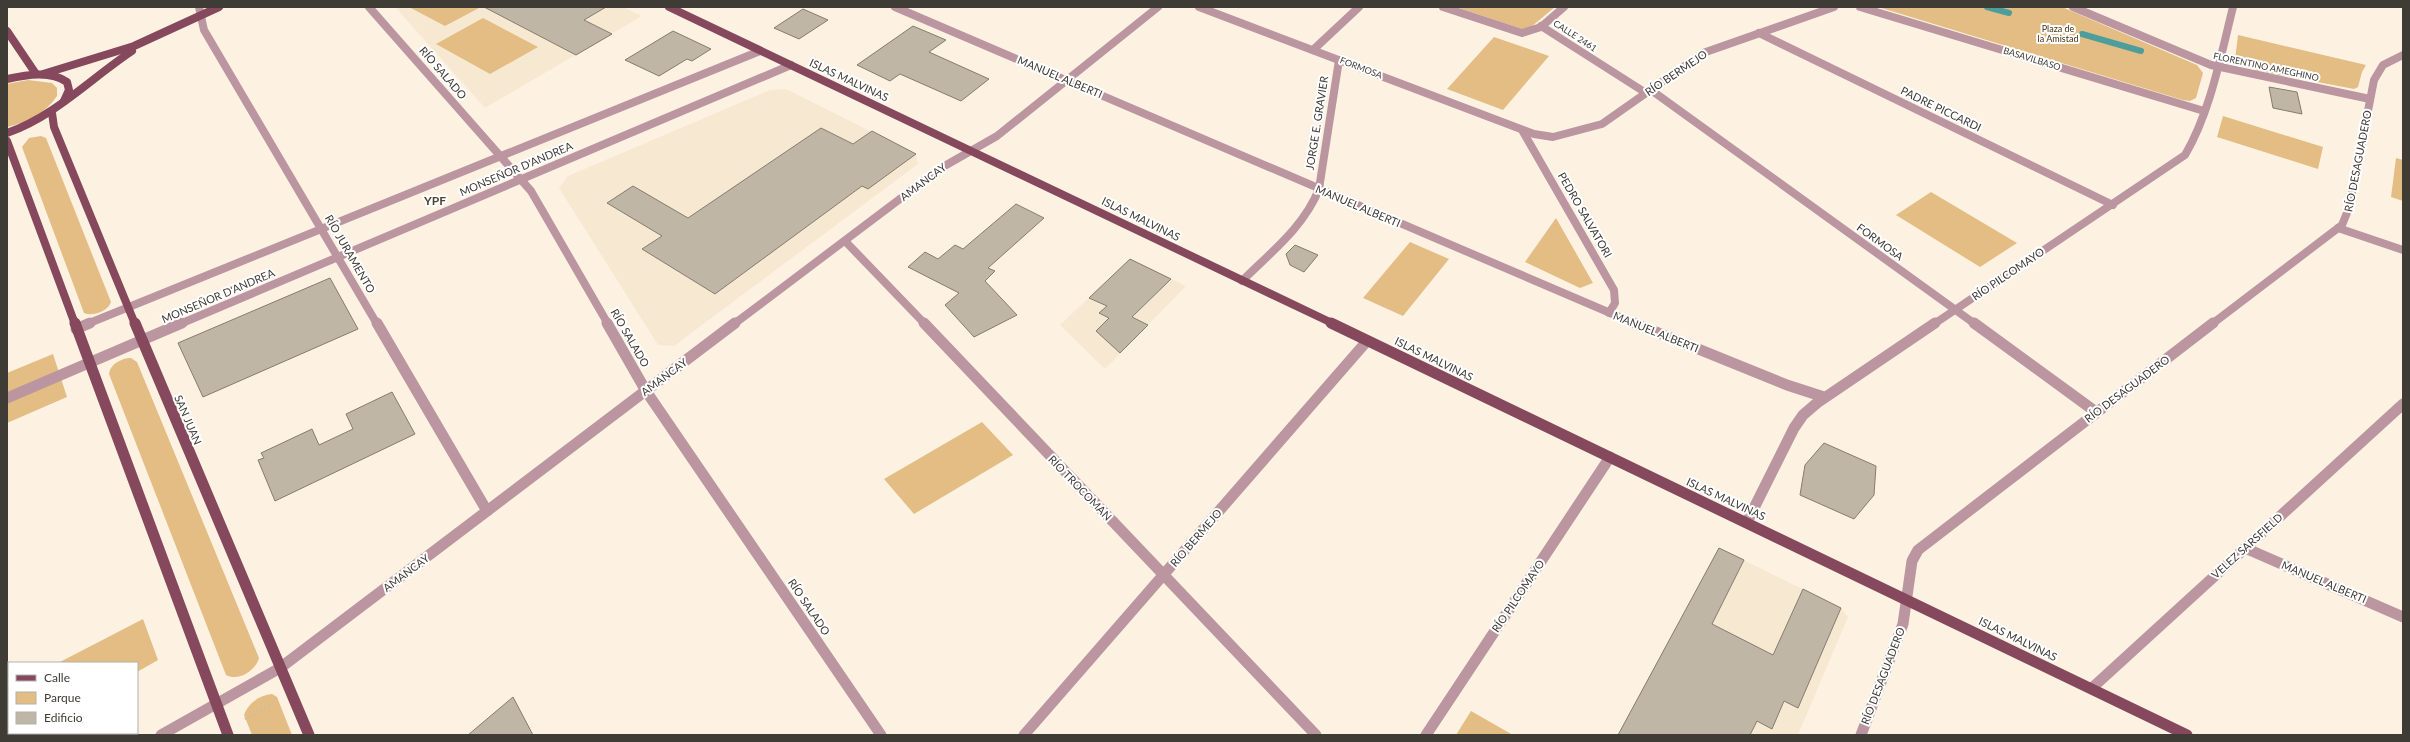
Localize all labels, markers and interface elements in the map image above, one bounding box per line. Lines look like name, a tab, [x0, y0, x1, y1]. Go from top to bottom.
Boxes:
street label: CALLE 2461	[1551, 17, 1599, 54]
park label: Plaza de la Amistad	[2038, 23, 2078, 44]
street label: RÍO SALADO	[417, 44, 470, 102]
street label: BASAVILBASO	[2002, 45, 2062, 72]
street label: RÍO BERMEJO	[1642, 47, 1709, 98]
street label: FLORENTINO AMEGHINO	[2212, 50, 2320, 83]
street label: MANUEL ALBERTI	[1016, 53, 1105, 100]
street label: FORMOSA	[1339, 54, 1385, 81]
street label: ISLAS MALVINAS	[808, 56, 891, 104]
street label: JORGE E. GRAVIER	[1303, 75, 1330, 171]
street label: PADRE PICCARDI	[1899, 83, 1984, 134]
street label: RÍO DESAGUADERO	[2341, 109, 2374, 213]
street label: MONSEÑOR D'ANDREA	[457, 139, 575, 198]
street label: AMANCAY	[897, 160, 948, 203]
street label: PEDRO SALVATORI	[1556, 170, 1615, 260]
street label: MANUEL ALBERTI	[1314, 182, 1403, 229]
district label: YPF	[423, 193, 446, 208]
street label: ISLAS MALVINAS	[1100, 194, 1183, 243]
street label: RÍO JURAMENTO	[323, 212, 378, 295]
street label: FORMOSA	[1855, 220, 1906, 263]
street label: RÍO PILCOMAYO	[1969, 244, 2047, 303]
street label: MONSEÑOR D'ANDREA	[159, 266, 277, 325]
street label: RÍO SALADO	[609, 306, 652, 369]
street label: MANUEL ALBERTI	[1612, 308, 1701, 355]
street label: ISLAS MALVINAS	[1393, 334, 1476, 383]
street label: RÍO DESAGUADERO	[2082, 352, 2172, 425]
street label: AMANCAY	[638, 355, 689, 398]
street label: SAN JUAN	[172, 393, 205, 447]
street label: RÍO TROCOMAN	[1046, 452, 1115, 523]
street label: ISLAS MALVINAS	[1685, 475, 1768, 523]
street label: RÍO BERMEJO	[1167, 506, 1224, 569]
street label: VELEZ SARSFIELD	[2208, 510, 2285, 581]
street label: AMANCAY	[380, 551, 431, 594]
street label: RÍO PILCOMAYO	[1489, 557, 1547, 634]
street label: MANUEL ALBERTI	[2280, 558, 2369, 605]
street label: RÍO SALADO	[786, 576, 833, 638]
street label: ISLAS MALVINAS	[1977, 614, 2060, 663]
street label: RÍO DESAGUADERO	[1858, 625, 1907, 726]
legend	[8, 662, 138, 734]
text: Calle	[44, 670, 70, 685]
text: Parque	[44, 690, 81, 705]
text: Edificio	[44, 710, 83, 725]

